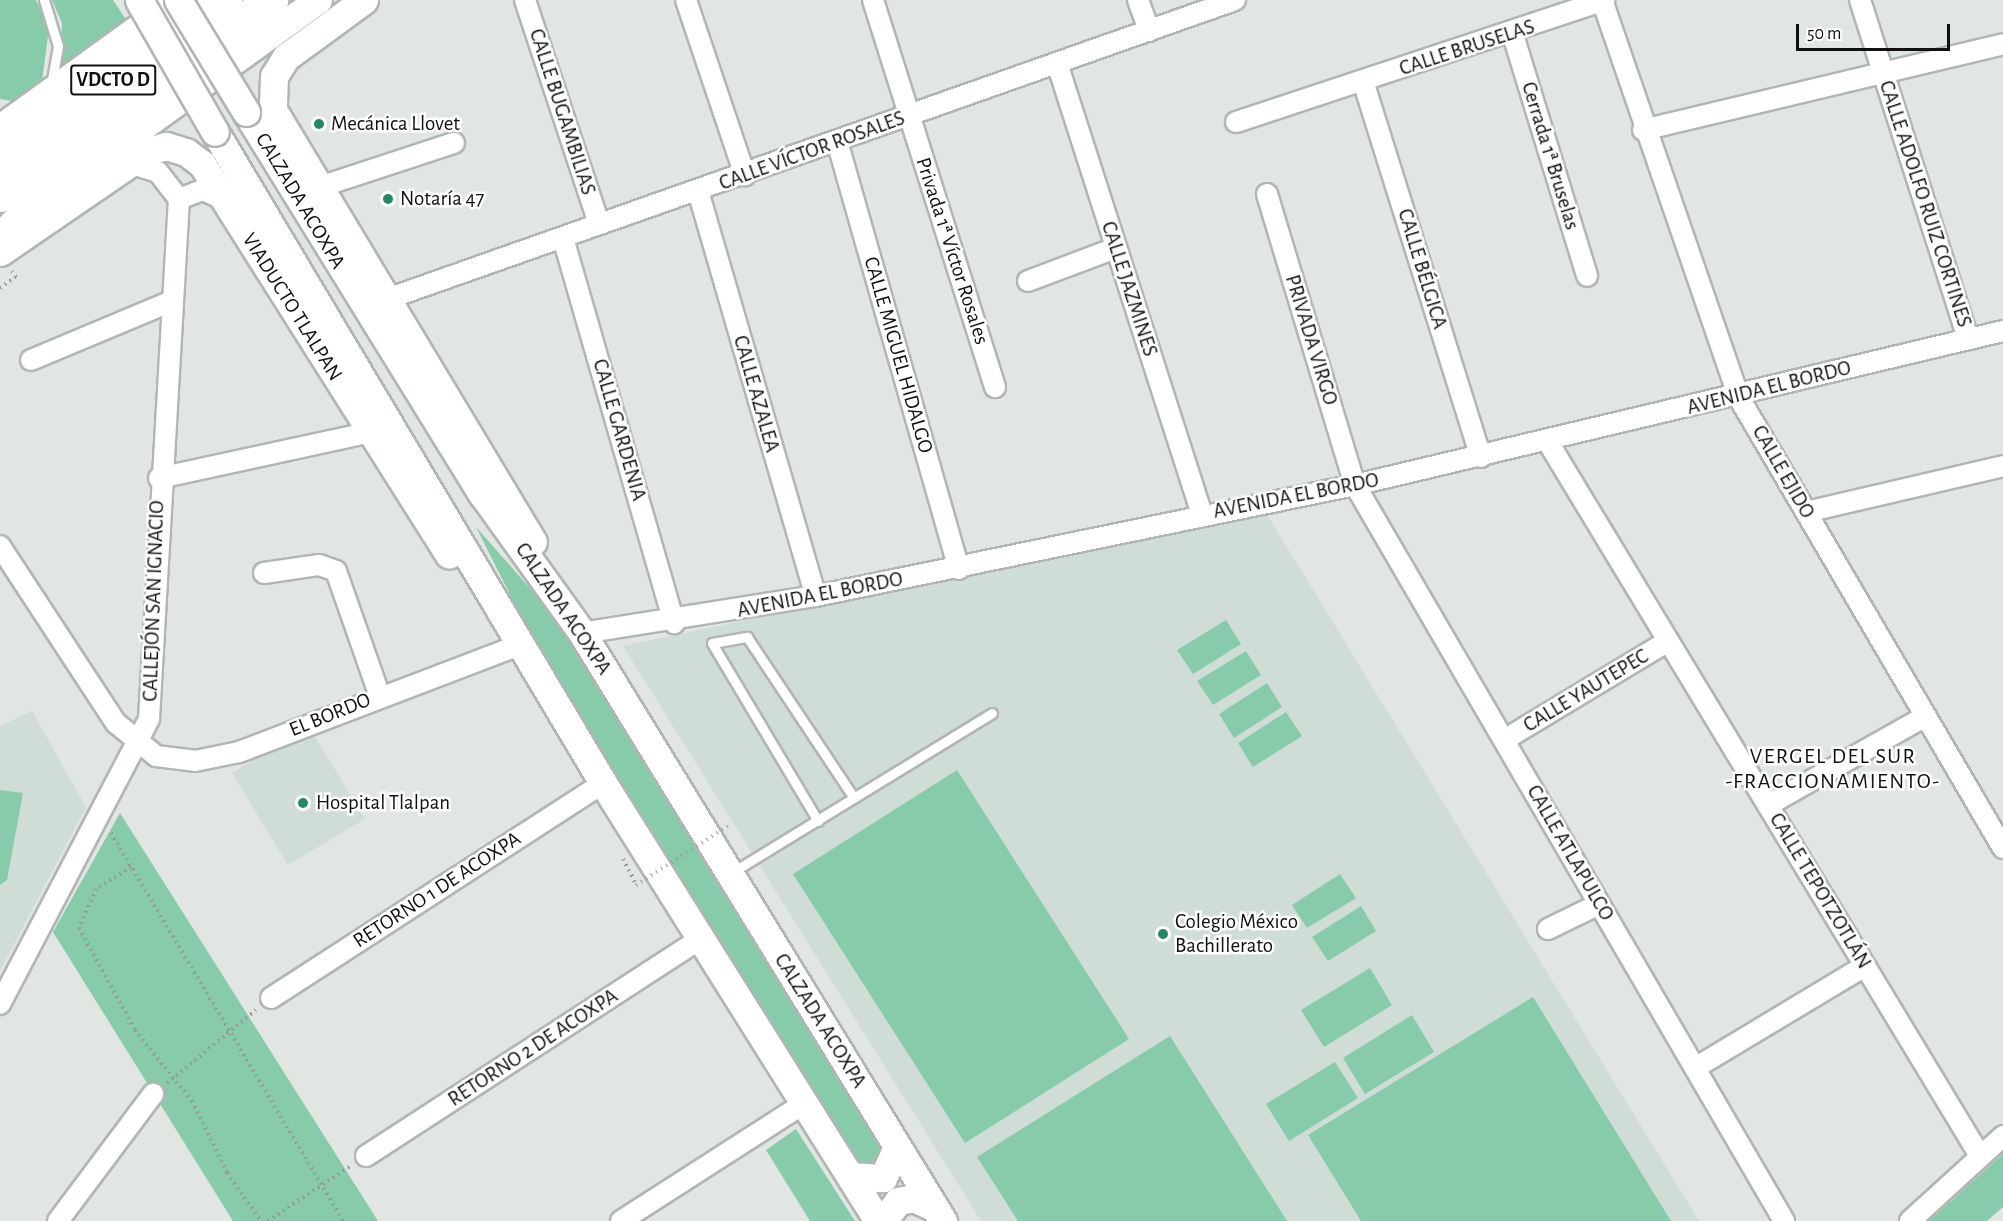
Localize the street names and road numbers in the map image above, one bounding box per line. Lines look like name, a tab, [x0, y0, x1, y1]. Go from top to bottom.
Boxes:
street label: CALLE BRUSELAS	[1396, 14, 1538, 82]
street label: CALLE BUGAMBILIAS	[523, 26, 601, 198]
road number: VDCTO D	[70, 63, 156, 97]
street label: CALLE ADOLFO RUIZ CORTINES	[1873, 78, 1977, 330]
street label: Cerrada 1ª Bruselas	[1516, 79, 1584, 233]
street label: CALLE VÍCTOR ROSALES	[716, 106, 908, 196]
street label: CALZADA ACOXPA	[250, 129, 350, 273]
street label: Privada 1ª Víctor Rosales	[910, 154, 994, 348]
street label: CALLE BÉLGICA	[1392, 206, 1452, 332]
street label: CALLE JAZMINES	[1095, 218, 1163, 360]
street label: VIADUCTO TLALPAN	[236, 228, 348, 386]
street label: CALLE MIGUEL HIDALGO	[858, 254, 938, 456]
street label: PRIVADA VIRGO	[1279, 272, 1343, 408]
street label: CALLE AZALEA	[727, 333, 785, 455]
street label: AVENIDA EL BORDO	[1684, 355, 1854, 421]
street label: CALLE GARDENIA	[587, 356, 651, 504]
street label: CALLE EJIDO	[1746, 421, 1820, 523]
street label: AVENIDA EL BORDO	[1211, 468, 1381, 524]
street label: CALLEJÓN SAN IGNACIO	[138, 500, 170, 702]
street label: CALZADA ACOXPA	[509, 538, 617, 680]
street label: AVENIDA EL BORDO	[735, 567, 905, 623]
street label: CALLE YAUTEPEC	[1519, 644, 1653, 738]
street label: EL BORDO	[286, 687, 374, 743]
street label: CALLE ATLAPULCO	[1521, 781, 1619, 925]
street label: CALLE TEPOTZOTLÁN	[1764, 809, 1876, 973]
street label: RETORNO 1 DE ACOXPA	[348, 826, 526, 954]
street label: CALZADA ACOXPA	[769, 949, 871, 1093]
street label: RETORNO 2 DE ACOXPA	[443, 984, 623, 1112]

